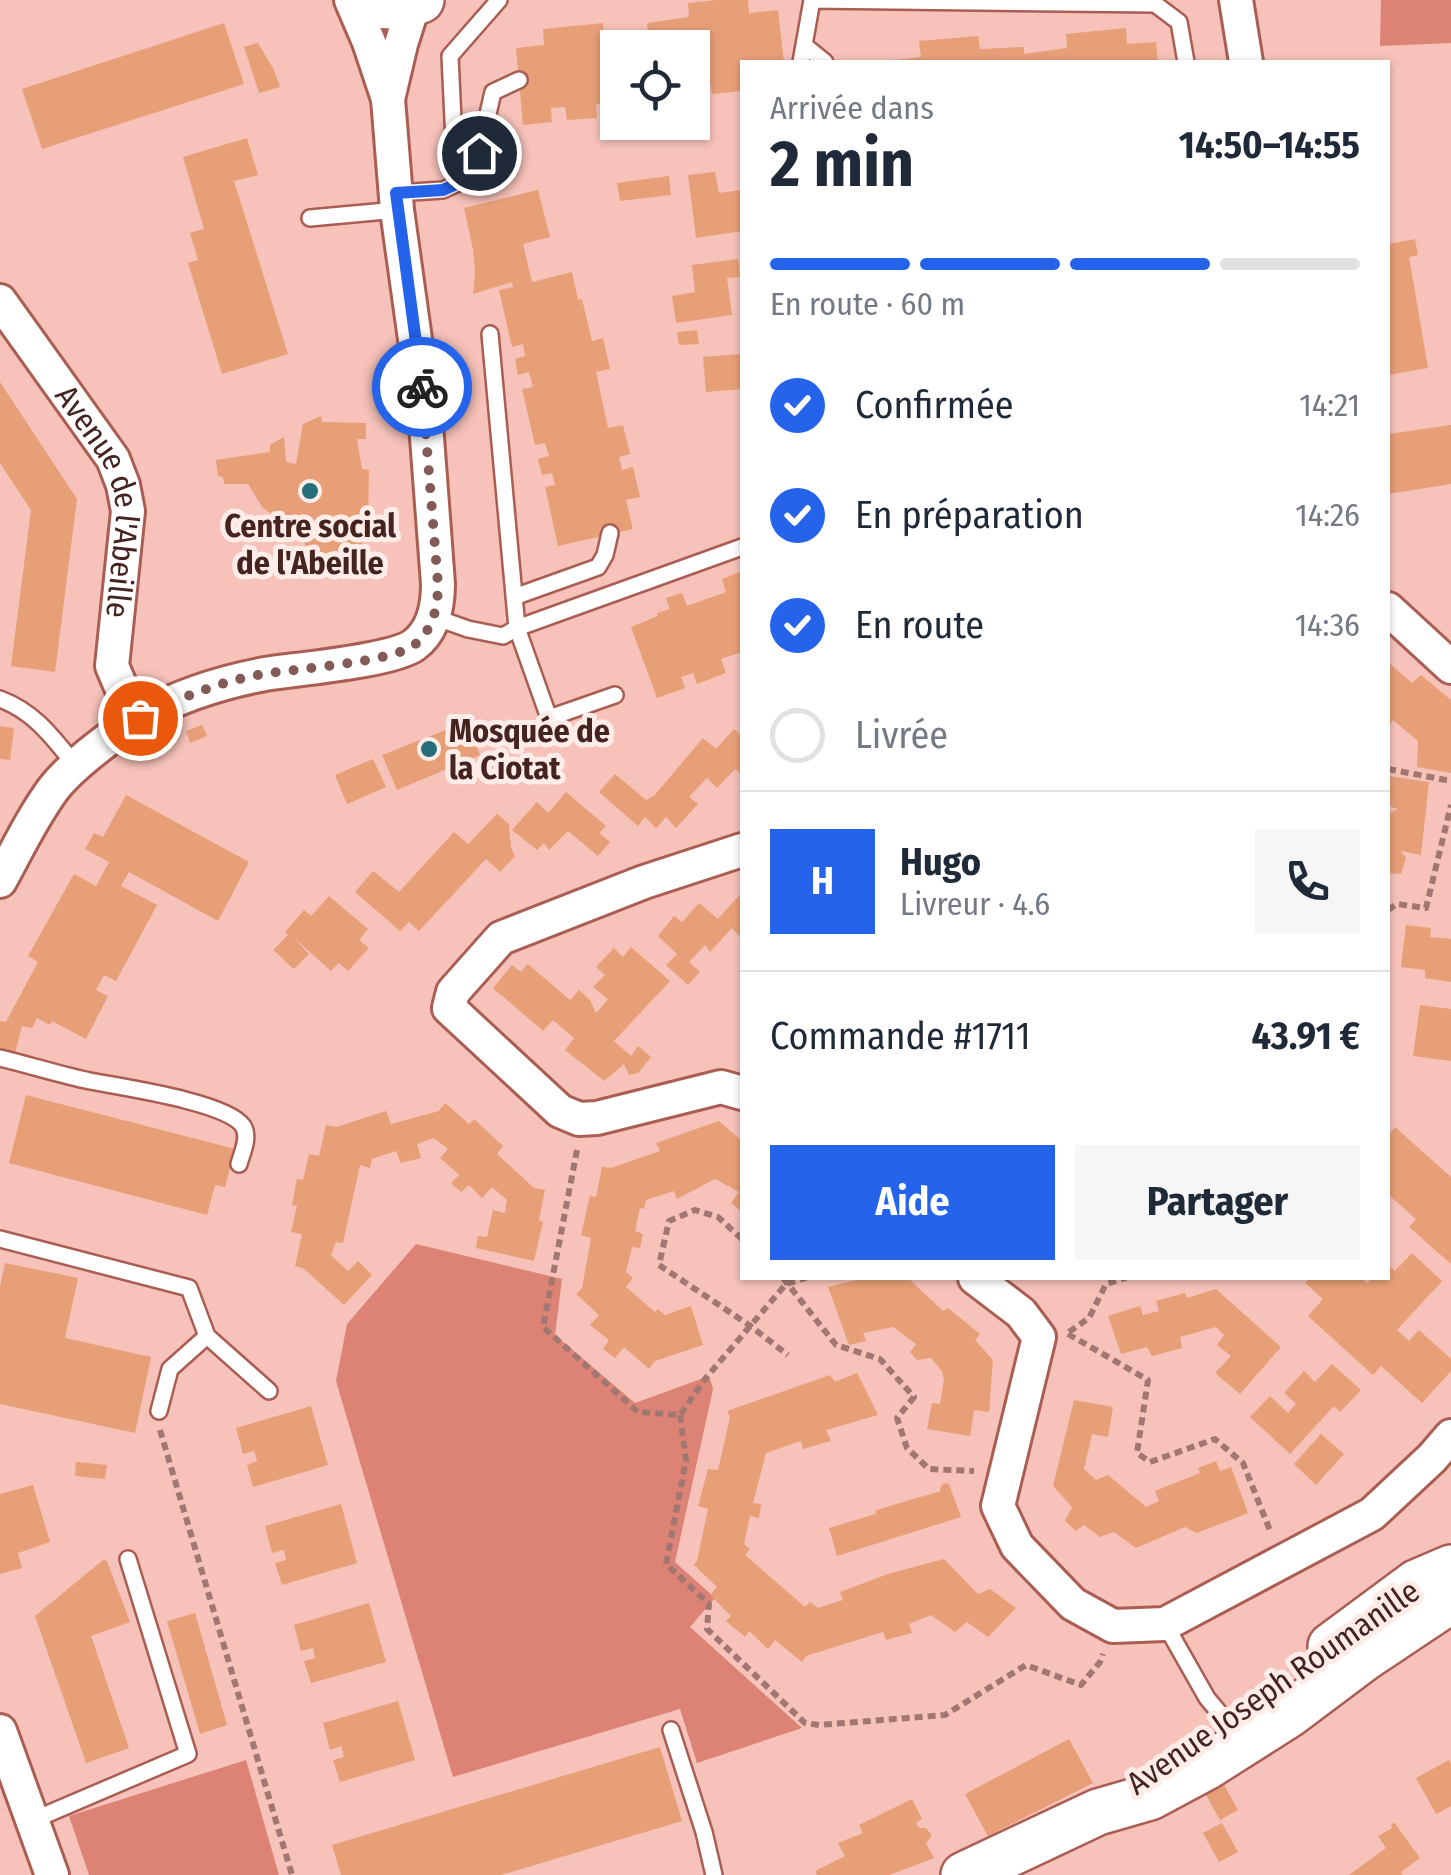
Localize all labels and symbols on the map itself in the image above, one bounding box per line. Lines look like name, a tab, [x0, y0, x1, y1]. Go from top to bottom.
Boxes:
pin	[437, 111, 522, 196]
courier	[372, 337, 472, 437]
street label: Avenue de l'Abeille	[47, 378, 147, 620]
marker: Centre social de l'Abeille	[299, 480, 321, 502]
place label: Centre social de l'Abeille	[224, 507, 396, 582]
pin	[98, 676, 183, 761]
place label: Mosquée de la Ciotat	[449, 712, 610, 787]
marker: Mosquée de la Ciotat	[418, 738, 440, 760]
street label: Avenue Joseph Roumanille	[1119, 1572, 1427, 1802]

